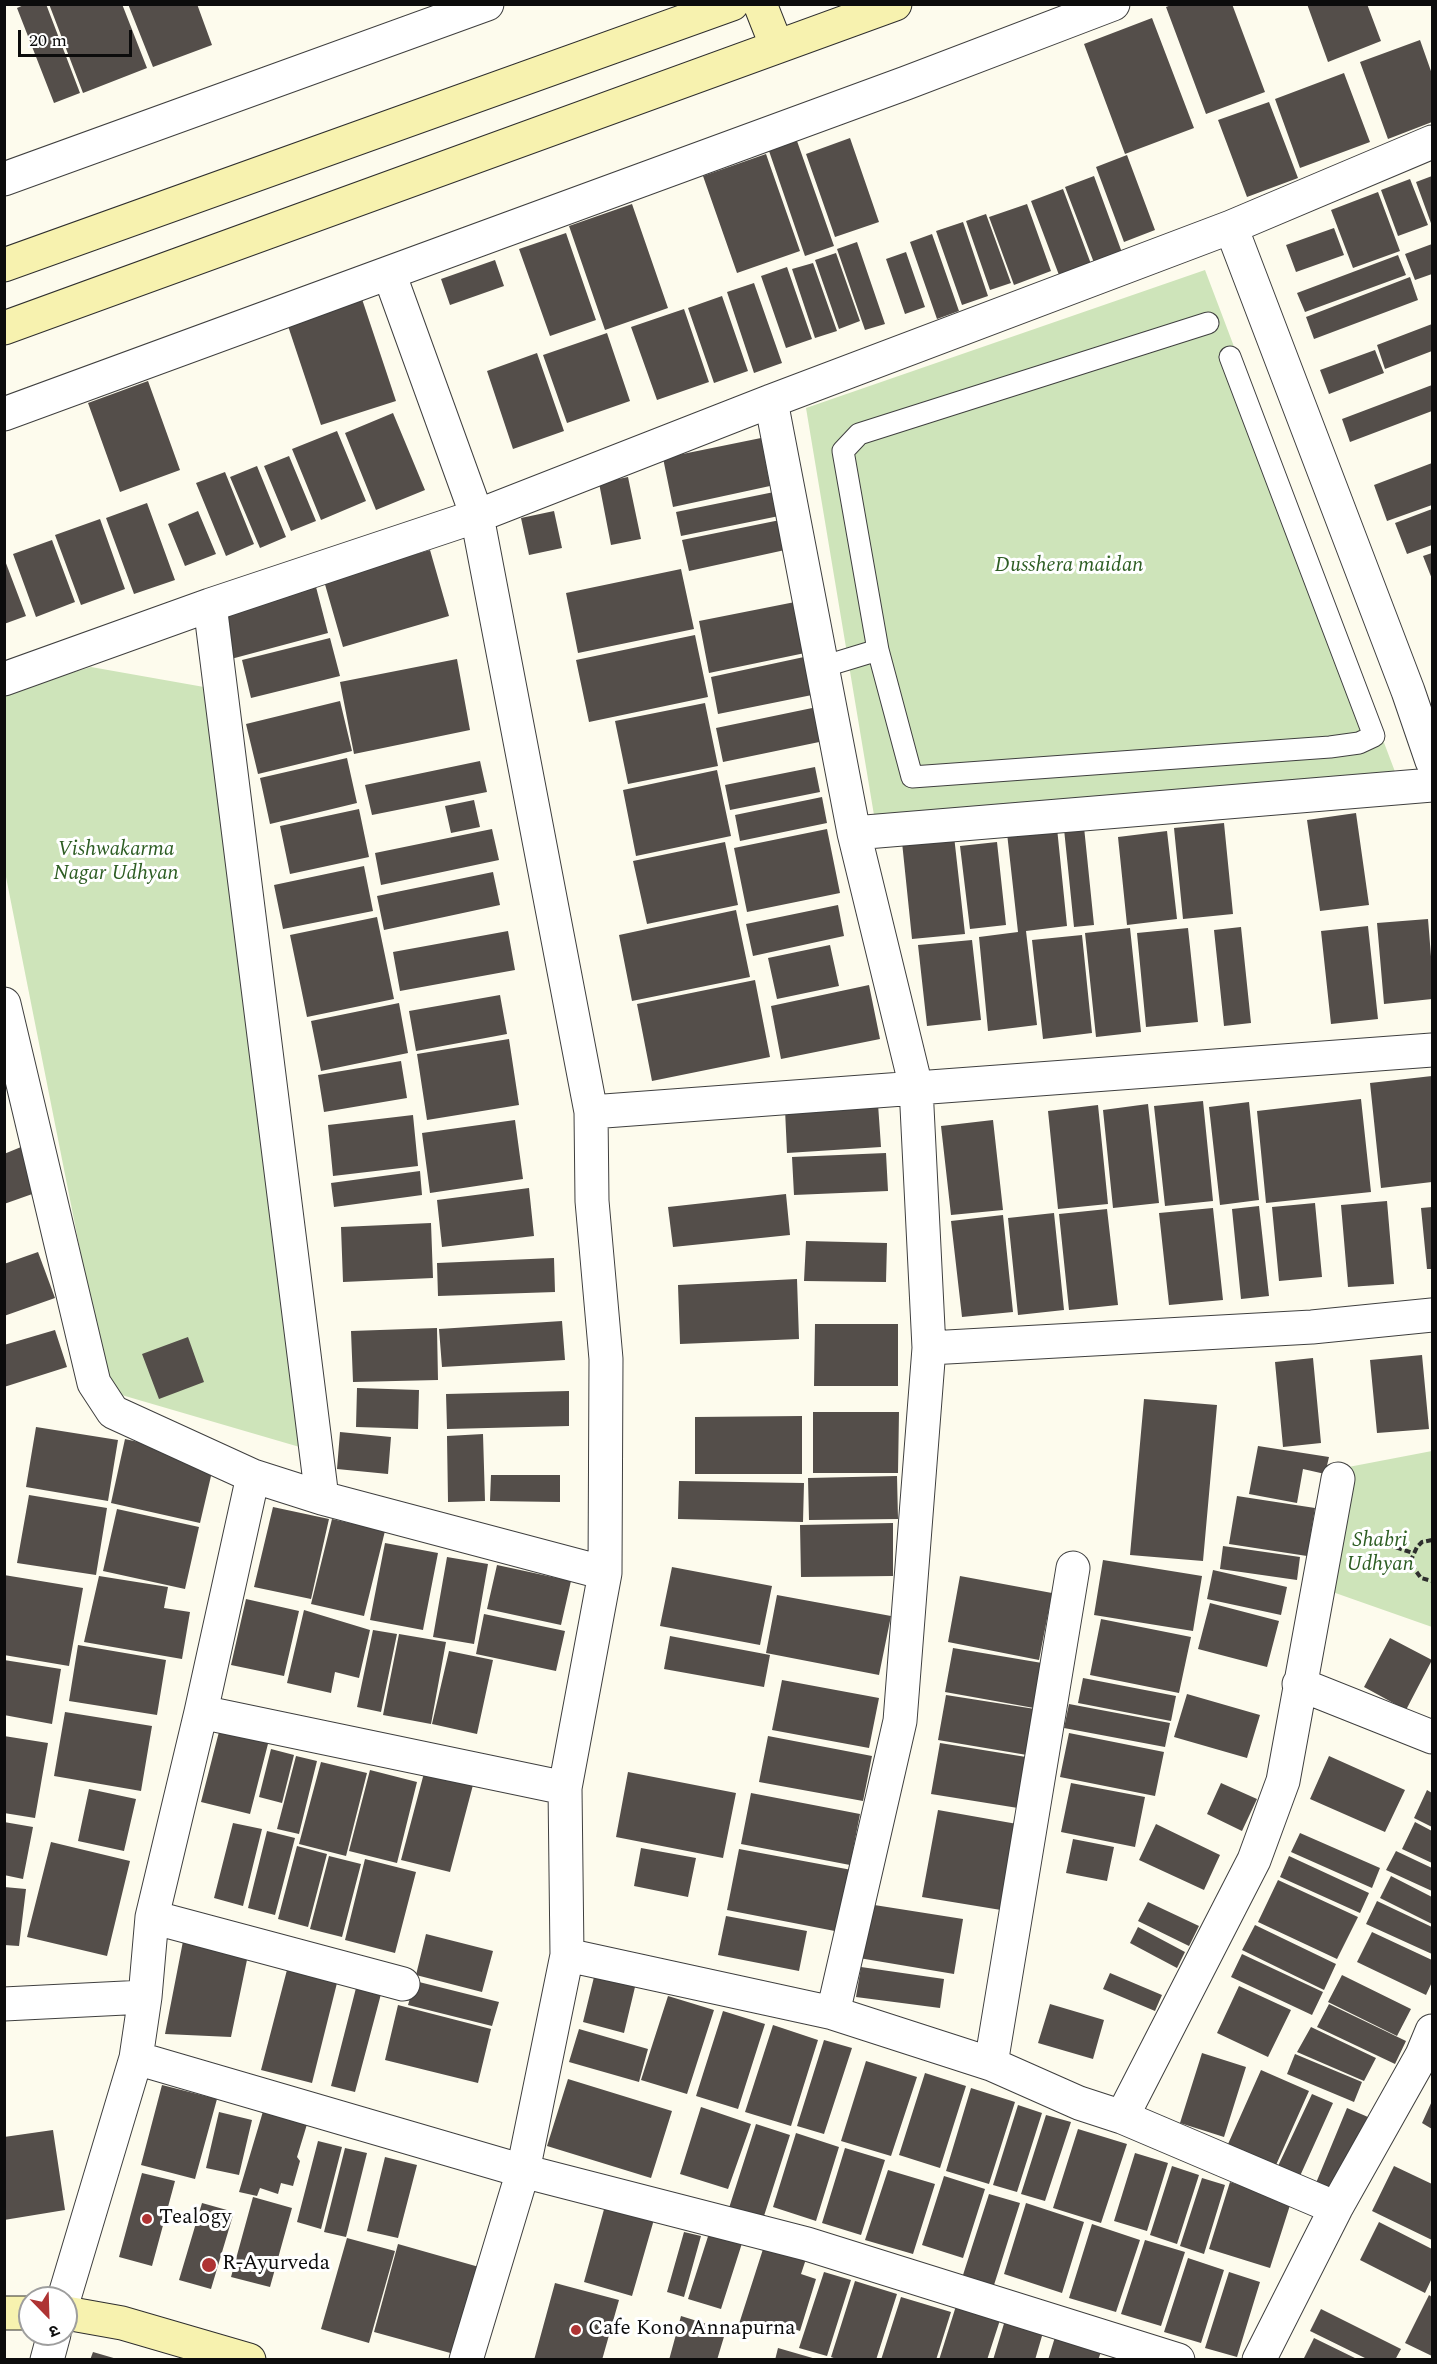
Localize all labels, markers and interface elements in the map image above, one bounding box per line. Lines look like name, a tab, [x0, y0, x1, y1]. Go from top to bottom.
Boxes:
scale bar	[21, 18, 135, 56]
text: 20 m	[29, 27, 67, 54]
park label: Dusshera maidan	[995, 554, 1143, 580]
park label: Vishwakarma Nagar Udhyan	[53, 838, 179, 888]
park label: Shabri Udhyan	[1346, 1529, 1414, 1579]
place label: Tealogy	[159, 2206, 232, 2232]
marker: Tealogy	[140, 2212, 154, 2226]
place label: R-Ayurveda	[222, 2252, 330, 2278]
marker: R-Ayurveda	[200, 2256, 218, 2274]
north arrow	[18, 2286, 78, 2346]
place label: Cafe Kono Annapurna	[588, 2317, 796, 2343]
text: उ	[45, 2318, 63, 2344]
marker: Cafe Kono Annapurna	[569, 2323, 583, 2337]

